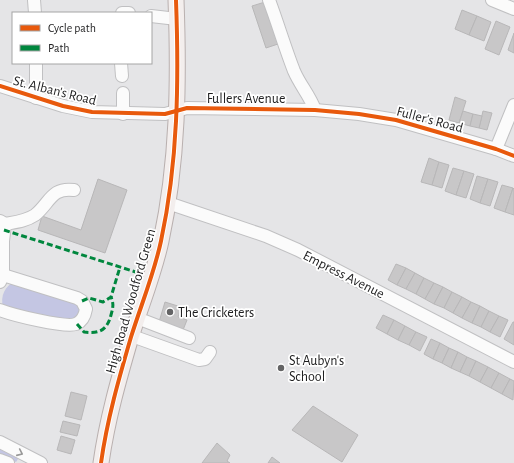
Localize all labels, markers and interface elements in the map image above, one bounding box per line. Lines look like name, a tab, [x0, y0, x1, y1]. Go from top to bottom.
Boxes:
legend	[12, 12, 152, 64]
text: Cycle path	[48, 22, 96, 35]
text: Path	[48, 42, 70, 54]
street label: St. Alban's Road	[12, 74, 98, 108]
street label: Fullers Avenue	[207, 92, 285, 106]
street label: Fuller's Road	[395, 104, 465, 136]
street label: High Road Woodford Green	[104, 227, 158, 375]
street label: Empress Avenue	[301, 248, 386, 301]
place label: The Cricketers	[178, 306, 254, 320]
marker: The Cricketers	[165, 307, 175, 317]
place label: St Aubyn's School	[289, 354, 344, 384]
marker: St Aubyn's School	[276, 363, 286, 373]
one-way arrow	[16, 448, 24, 456]

